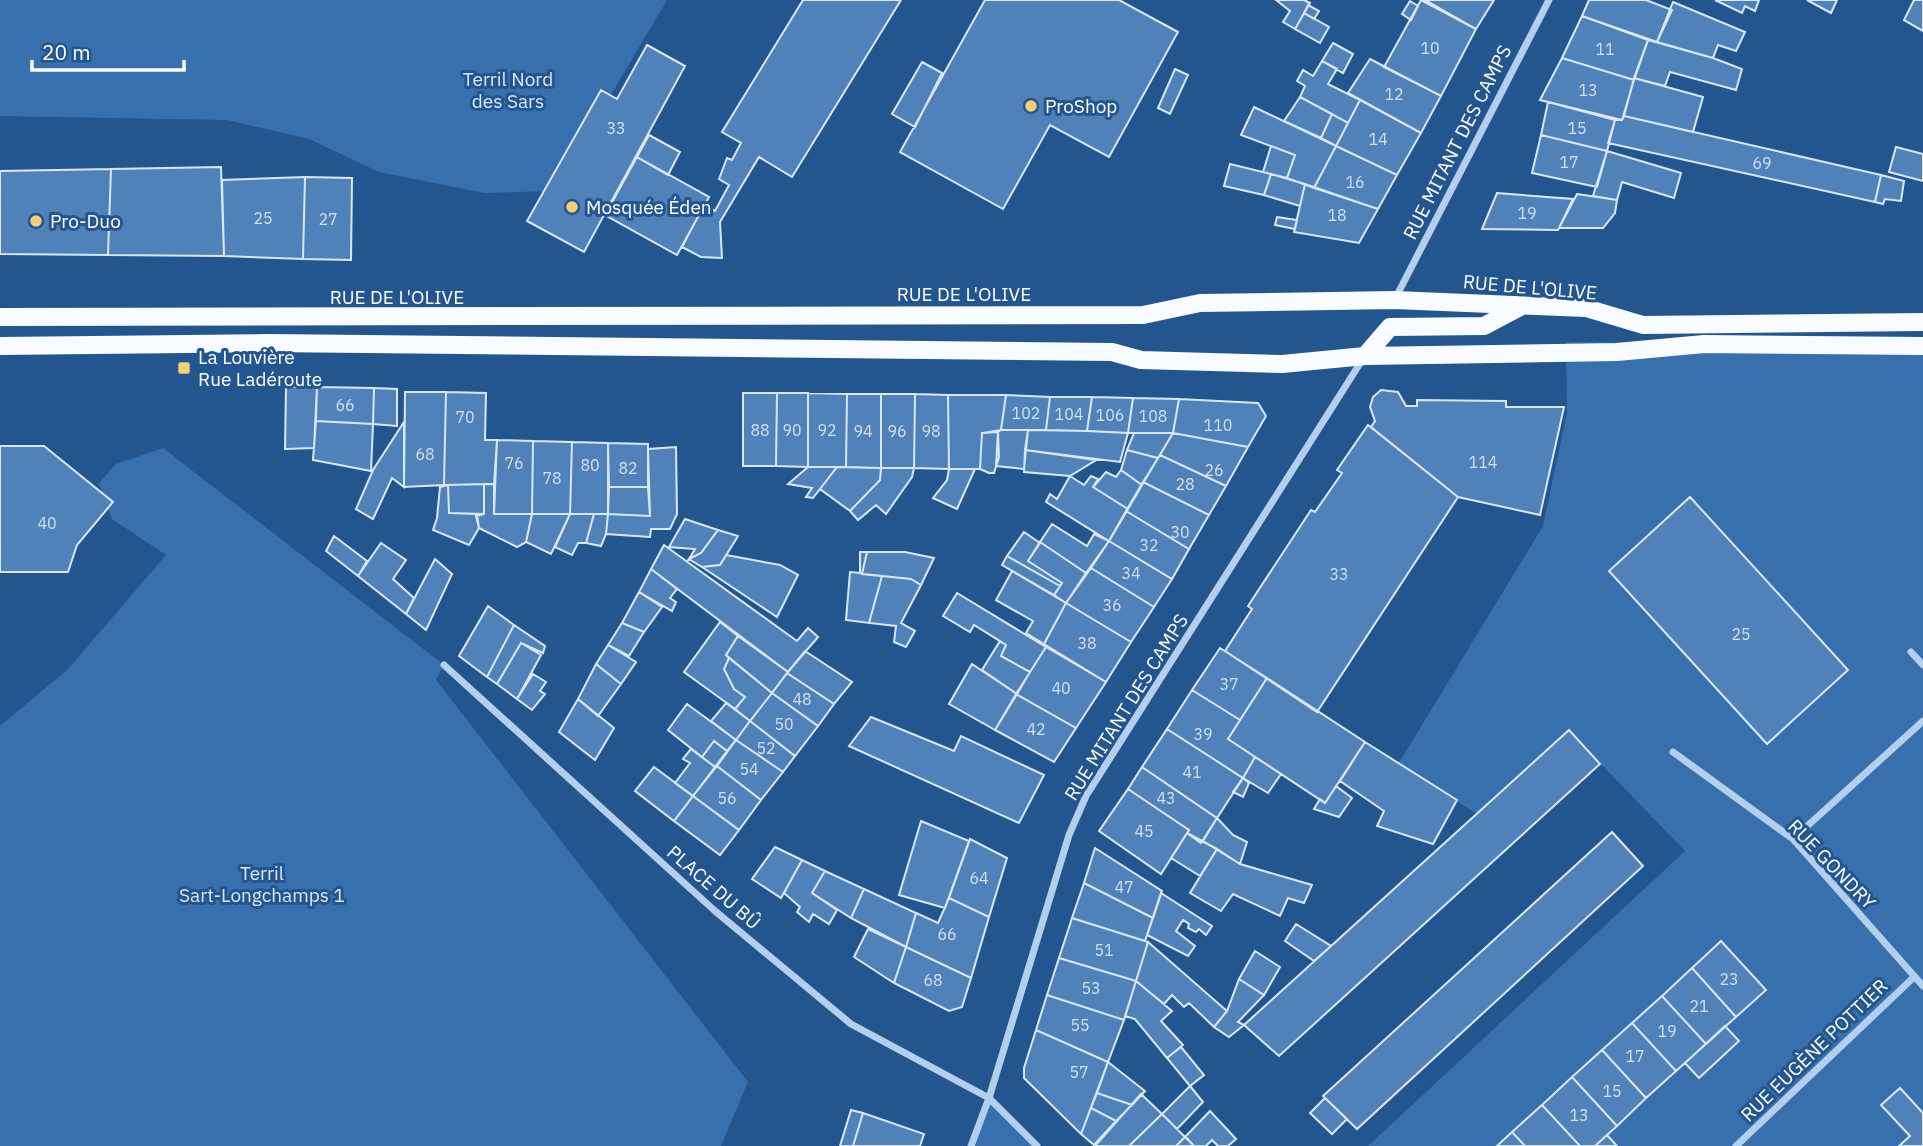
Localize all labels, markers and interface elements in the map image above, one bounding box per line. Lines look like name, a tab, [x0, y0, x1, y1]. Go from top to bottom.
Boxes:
scale bar	[32, 28, 184, 72]
text: 20 m	[42, 38, 91, 66]
house number: 10	[1420, 38, 1440, 58]
house number: 11	[1595, 39, 1615, 59]
street label: RUE MITANT DES CAMPS	[1397, 41, 1517, 243]
park label: Terril Nord des Sars	[463, 67, 553, 113]
house number: 13	[1578, 80, 1598, 100]
house number: 12	[1384, 84, 1404, 104]
place label: ProShop	[1045, 94, 1117, 118]
marker: ProShop	[1023, 98, 1039, 114]
house number: 33	[606, 118, 626, 138]
house number: 15	[1567, 118, 1587, 138]
house number: 14	[1368, 129, 1388, 149]
house number: 17	[1559, 152, 1579, 172]
house number: 69	[1752, 153, 1772, 173]
house number: 16	[1345, 172, 1365, 192]
place label: Mosquée Éden	[586, 195, 712, 219]
marker: Mosquée Éden	[564, 199, 580, 215]
house number: 19	[1517, 203, 1537, 223]
house number: 18	[1327, 205, 1347, 225]
house number: 25	[253, 208, 273, 228]
place label: Pro-Duo	[50, 209, 121, 233]
house number: 27	[318, 209, 338, 229]
marker: Pro-Duo	[28, 213, 44, 229]
street label: RUE DE L'OLIVE	[1462, 269, 1598, 305]
street label: RUE DE L'OLIVE	[897, 282, 1031, 306]
street label: RUE DE L'OLIVE	[330, 285, 464, 309]
place label: La Louvière Rue Ladéroute	[198, 345, 322, 391]
marker: La Louvière Rue Ladéroute	[176, 360, 192, 376]
house number: 66	[335, 395, 355, 415]
house number: 102	[1012, 403, 1040, 423]
house number: 104	[1055, 404, 1083, 424]
house number: 106	[1096, 405, 1124, 425]
house number: 108	[1139, 406, 1167, 426]
house number: 70	[455, 407, 475, 427]
house number: 110	[1204, 415, 1232, 435]
house number: 88	[750, 420, 770, 440]
house number: 90	[782, 420, 802, 440]
house number: 92	[817, 420, 837, 440]
house number: 94	[853, 421, 873, 441]
house number: 96	[887, 421, 907, 441]
house number: 98	[921, 421, 941, 441]
house number: 68	[415, 444, 435, 464]
house number: 114	[1469, 452, 1497, 472]
house number: 76	[504, 453, 524, 473]
house number: 80	[580, 455, 600, 475]
house number: 82	[618, 458, 638, 478]
house number: 26	[1204, 460, 1224, 480]
house number: 78	[542, 468, 562, 488]
house number: 28	[1175, 474, 1195, 494]
house number: 40	[37, 513, 57, 533]
house number: 30	[1170, 522, 1190, 542]
house number: 32	[1139, 535, 1159, 555]
house number: 34	[1121, 563, 1141, 583]
house number: 33	[1329, 564, 1349, 584]
house number: 36	[1102, 595, 1122, 615]
street label: RUE MITANT DES CAMPS	[1059, 609, 1193, 805]
house number: 25	[1731, 624, 1751, 644]
house number: 38	[1077, 633, 1097, 653]
house number: 37	[1219, 674, 1239, 694]
house number: 40	[1051, 678, 1071, 698]
house number: 48	[792, 689, 812, 709]
house number: 50	[774, 714, 794, 734]
house number: 42	[1026, 719, 1046, 739]
house number: 39	[1193, 724, 1213, 744]
house number: 52	[756, 738, 776, 758]
house number: 54	[739, 759, 759, 779]
house number: 41	[1182, 762, 1202, 782]
house number: 56	[717, 788, 737, 808]
house number: 43	[1156, 788, 1176, 808]
street label: RUE GONDRY	[1783, 814, 1881, 915]
house number: 45	[1134, 821, 1154, 841]
street label: PLACE DU BÛ	[662, 840, 766, 934]
park label: Terril Sart-Longchamps 1	[179, 861, 345, 907]
house number: 64	[969, 868, 989, 888]
house number: 47	[1114, 877, 1134, 897]
house number: 66	[937, 924, 957, 944]
house number: 51	[1094, 940, 1114, 960]
house number: 23	[1719, 969, 1739, 989]
house number: 68	[923, 970, 943, 990]
street label: RUE EUGÈNE POTTIER	[1736, 974, 1892, 1126]
house number: 53	[1081, 978, 1101, 998]
house number: 21	[1689, 996, 1709, 1016]
house number: 55	[1070, 1015, 1090, 1035]
house number: 19	[1657, 1021, 1677, 1041]
house number: 17	[1625, 1046, 1645, 1066]
house number: 57	[1069, 1062, 1089, 1082]
house number: 15	[1602, 1081, 1622, 1101]
house number: 13	[1569, 1105, 1589, 1125]

